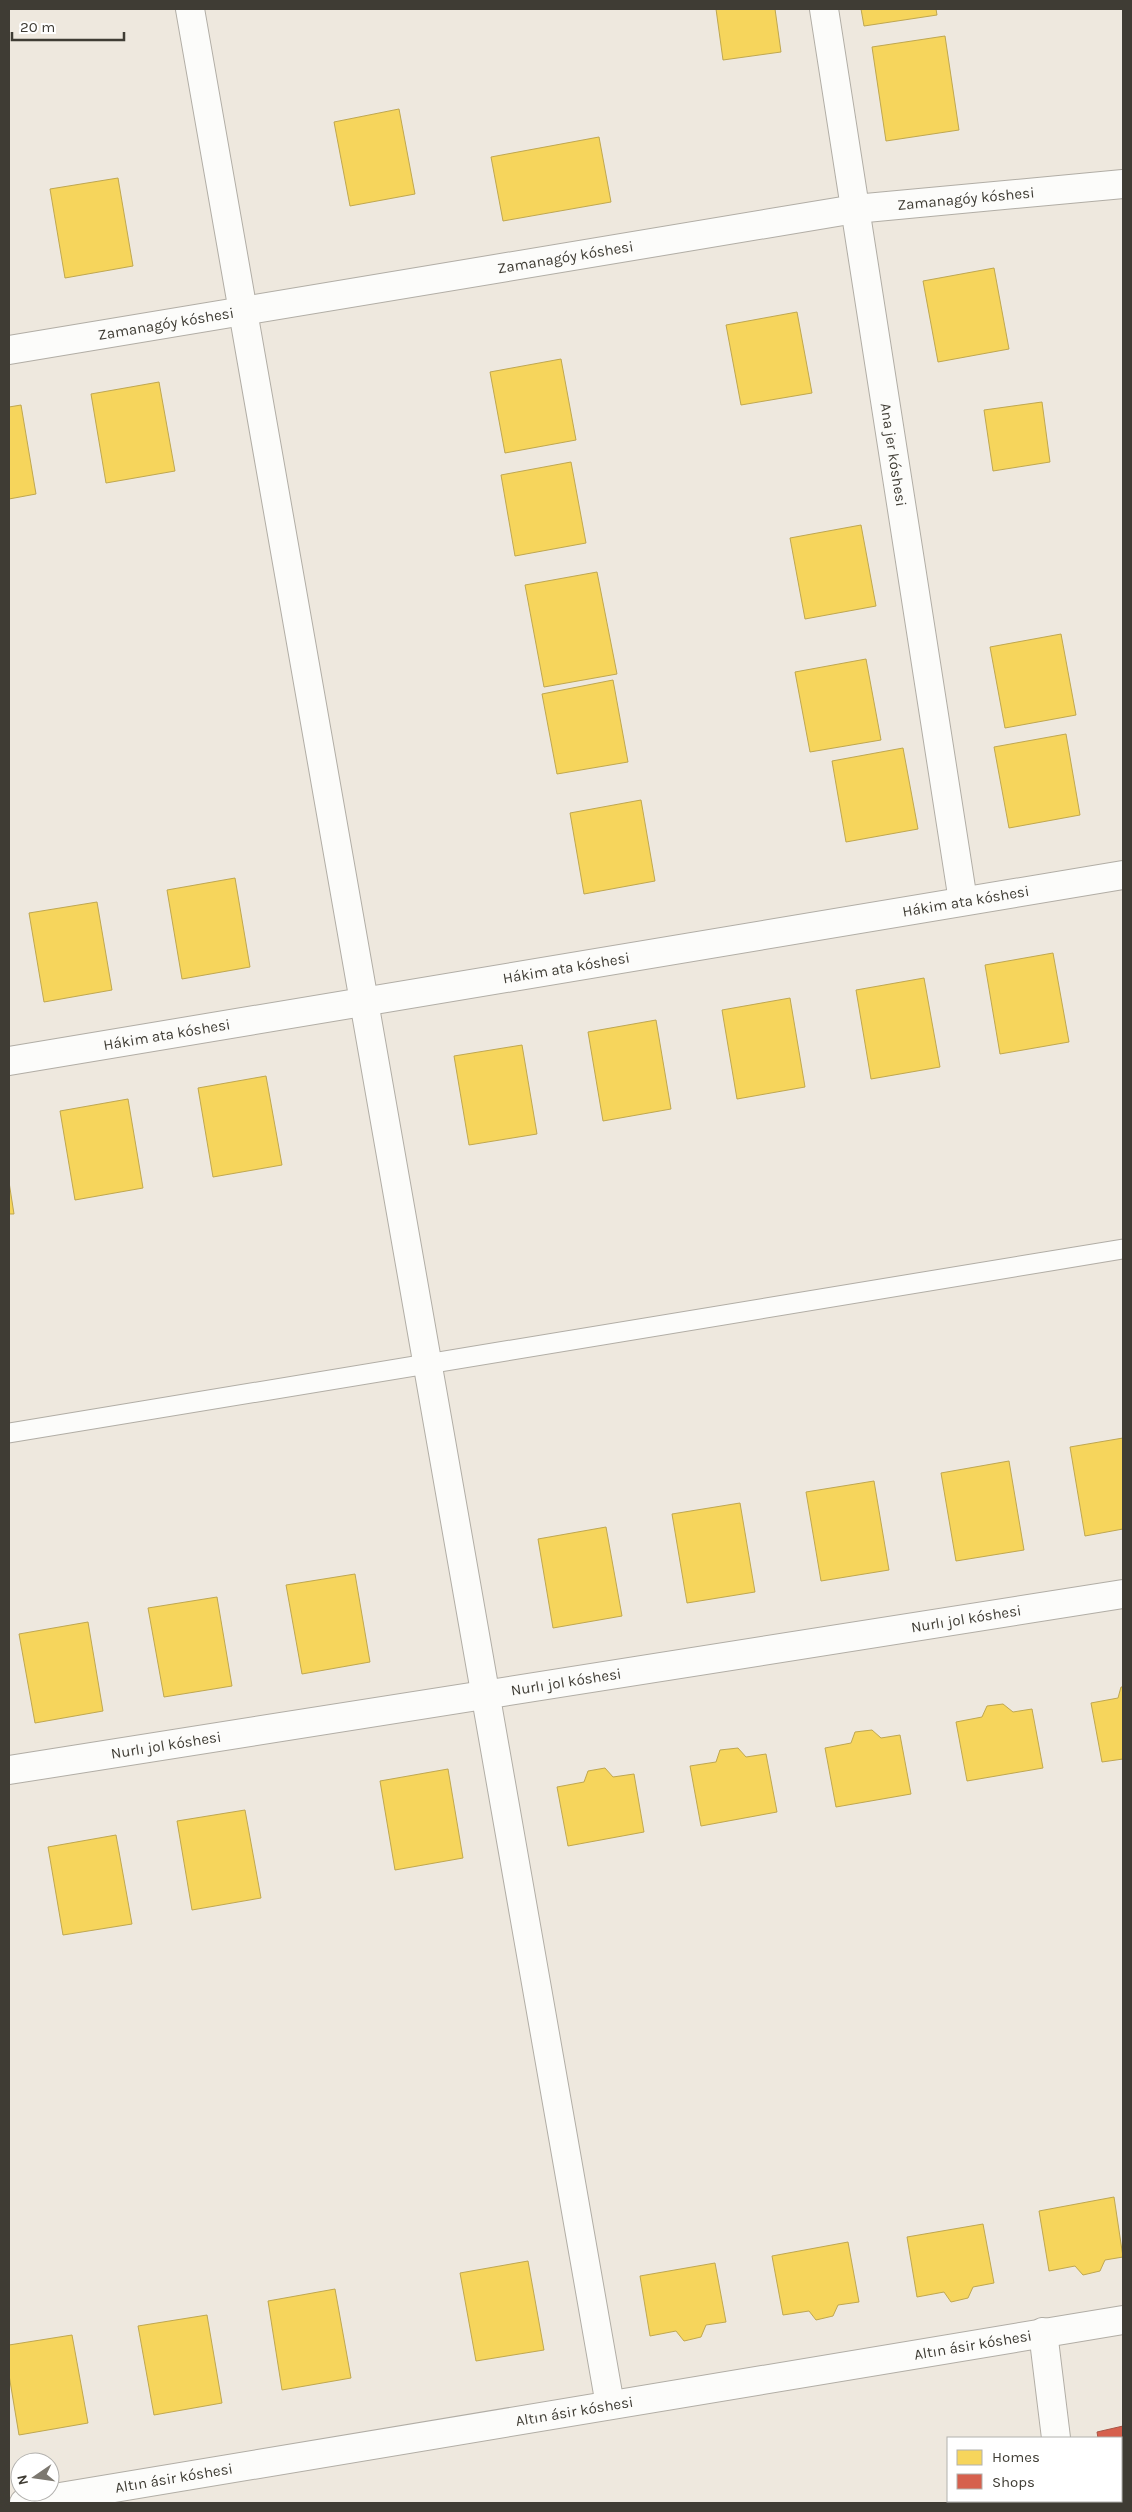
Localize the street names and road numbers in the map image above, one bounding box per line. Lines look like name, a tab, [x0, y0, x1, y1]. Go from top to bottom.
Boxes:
street label: Zamanagóy kóshesi	[896, 183, 1035, 214]
street label: Zamanagóy kóshesi	[496, 237, 635, 277]
street label: Zamanagóy kóshesi	[96, 304, 235, 344]
street label: Ana jer kóshesi	[876, 402, 910, 508]
street label: Hákim ata kóshesi	[901, 882, 1030, 921]
street label: Hákim ata kóshesi	[502, 949, 631, 987]
street label: Hákim ata kóshesi	[102, 1015, 232, 1054]
street label: Nurlı jol kóshesi	[910, 1601, 1023, 1636]
street label: Nurlı jol kóshesi	[510, 1664, 623, 1700]
street label: Nurlı jol kóshesi	[110, 1728, 222, 1763]
street label: Altın ásir kóshesi	[913, 2326, 1033, 2364]
street label: Altın ásir kóshesi	[514, 2393, 635, 2430]
street label: Altın ásir kóshesi	[114, 2459, 234, 2497]

